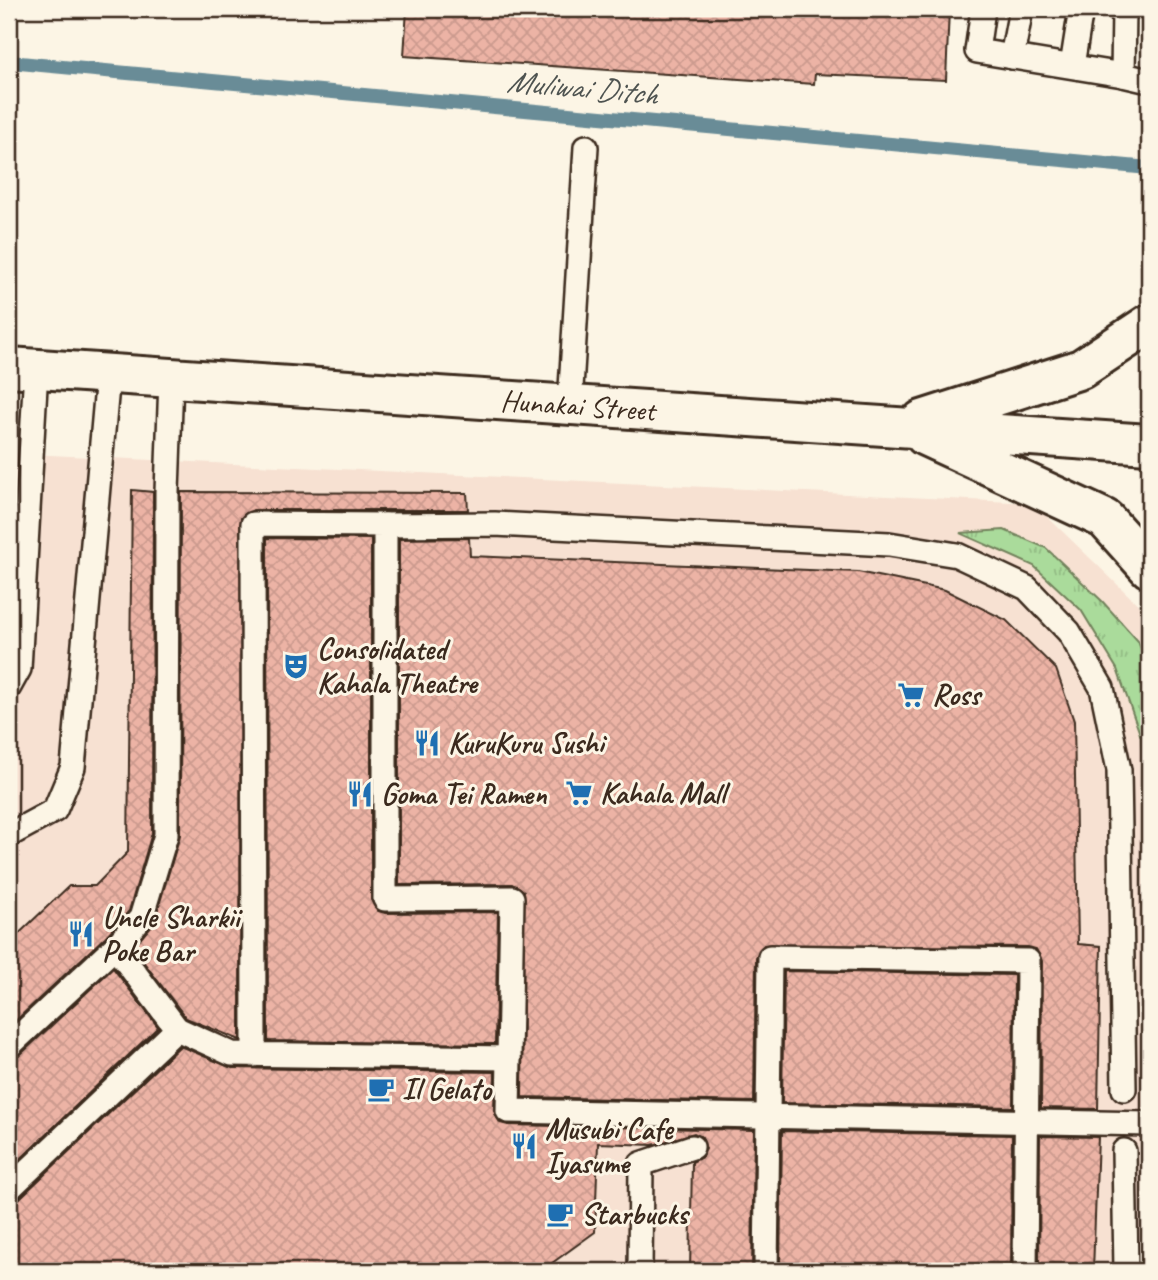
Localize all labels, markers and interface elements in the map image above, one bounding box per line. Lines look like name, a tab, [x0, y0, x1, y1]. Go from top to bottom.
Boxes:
water label: Muliwai Ditch	[505, 61, 661, 115]
street label: Hunakai Street	[499, 381, 659, 430]
place label: Consolidated Kahala Theatre	[317, 630, 479, 702]
theatre icon: Consolidated Kahala Theatre	[281, 651, 311, 681]
place label: Ross	[932, 676, 983, 714]
supermarket icon: Ross	[896, 680, 926, 710]
place label: KuruKuru Sushi	[448, 724, 608, 762]
restaurant icon: KuruKuru Sushi	[412, 728, 442, 758]
place label: Kahala Mall	[600, 774, 731, 812]
place label: Goma Tei Ramen	[381, 775, 548, 813]
supermarket icon: Kahala Mall	[564, 778, 594, 808]
restaurant icon: Goma Tei Ramen	[345, 779, 375, 809]
place label: Uncle Sharkii Poke Bar	[102, 898, 243, 970]
restaurant icon: Uncle Sharkii Poke Bar	[66, 919, 96, 949]
place label: Il Gelato	[402, 1070, 493, 1108]
cafe icon: Il Gelato	[366, 1074, 396, 1104]
place label: Musubi Cafe Iyasume	[545, 1110, 674, 1182]
restaurant icon: Musubi Cafe Iyasume	[509, 1131, 539, 1161]
place label: Starbucks	[581, 1195, 691, 1233]
cafe icon: Starbucks	[545, 1199, 575, 1229]

